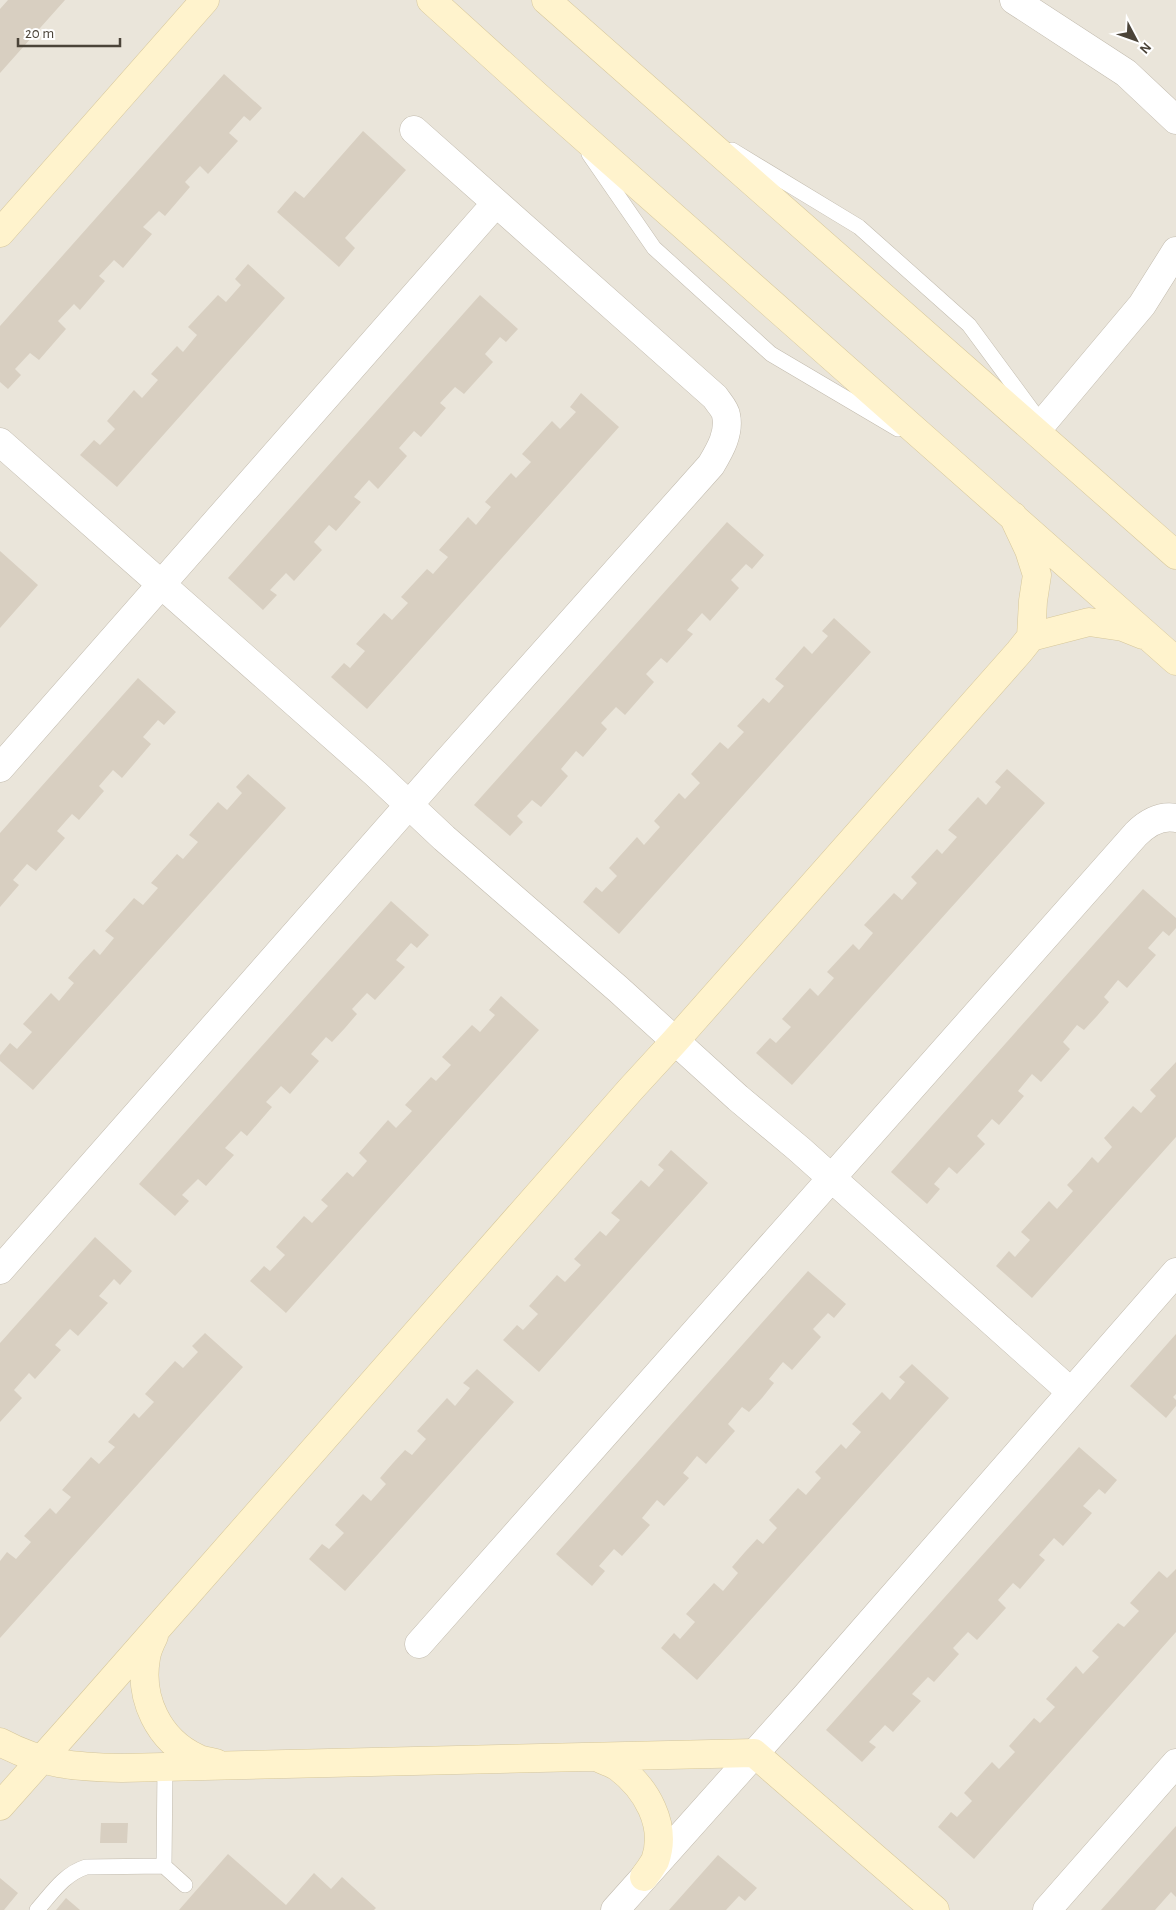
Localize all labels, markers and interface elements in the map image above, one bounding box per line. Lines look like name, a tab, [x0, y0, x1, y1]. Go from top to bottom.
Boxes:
scale bar	[18, 15, 120, 47]
north arrow	[1111, 15, 1161, 65]
text: 20 m	[25, 26, 54, 41]
text: N	[1137, 40, 1154, 56]

